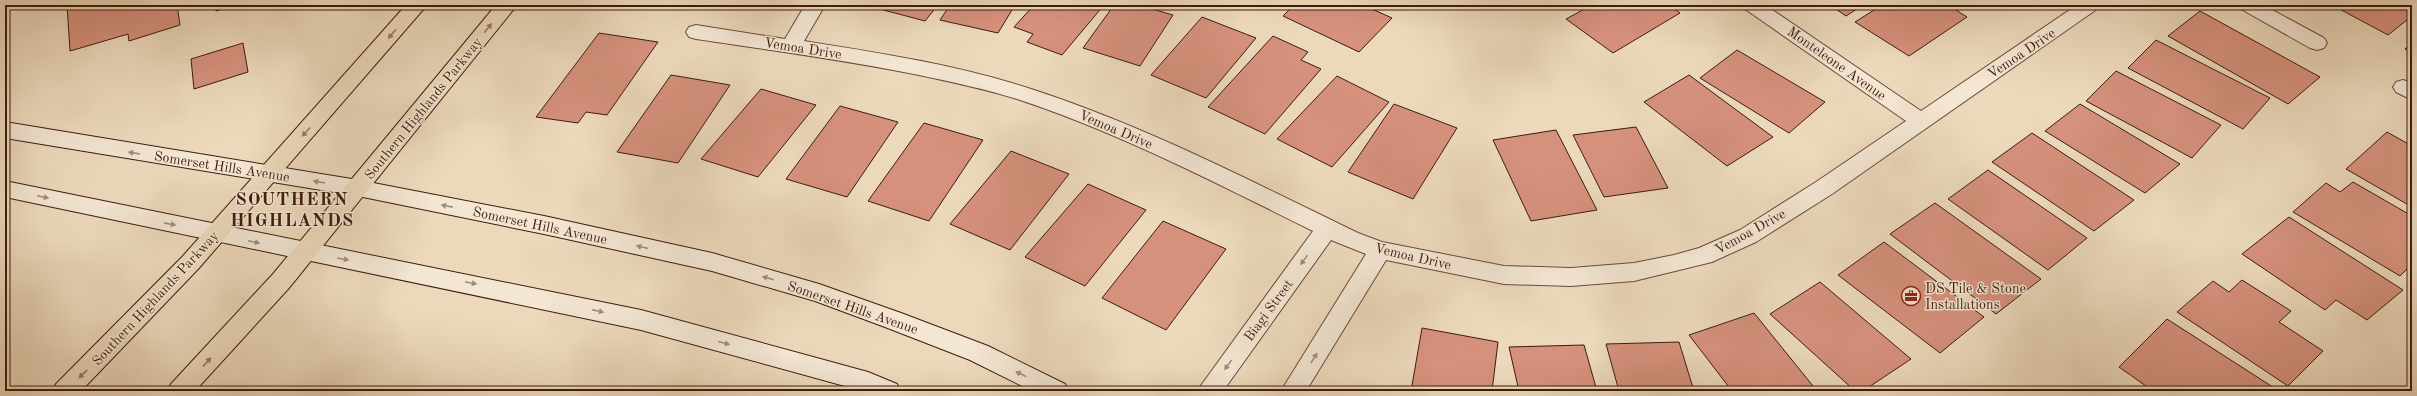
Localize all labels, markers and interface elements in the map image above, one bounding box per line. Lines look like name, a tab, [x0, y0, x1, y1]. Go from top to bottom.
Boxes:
one-way arrow	[484, 22, 493, 33]
street label: Monteleone Avenue	[1784, 24, 1888, 103]
street label: Vemoa Drive	[1985, 26, 2058, 82]
one-way arrow	[387, 29, 396, 40]
street label: Southern Highlands Parkway	[362, 35, 486, 182]
street label: Vemoa Drive	[763, 36, 843, 62]
street label: Vemoa Drive	[1077, 108, 1154, 152]
one-way arrow	[301, 127, 310, 137]
street label: Somerset Hills Avenue	[153, 149, 291, 185]
one-way arrow	[128, 150, 140, 156]
one-way arrow	[313, 178, 325, 184]
district label: SOUTHERN HIGHLANDS	[230, 191, 354, 230]
one-way arrow	[37, 195, 49, 201]
one-way arrow	[441, 203, 453, 209]
street label: Somerset Hills Avenue	[471, 205, 608, 247]
street label: Vemoa Drive	[1713, 207, 1788, 257]
one-way arrow	[164, 222, 176, 228]
street label: Southern Highlands Parkway	[90, 228, 222, 369]
one-way arrow	[248, 239, 260, 245]
street label: Vemoa Drive	[1373, 241, 1453, 273]
one-way arrow	[636, 243, 649, 249]
one-way arrow	[1301, 255, 1309, 265]
one-way arrow	[337, 257, 349, 263]
one-way arrow	[762, 275, 774, 281]
street label: Biagi Street	[1242, 277, 1296, 344]
street label: Somerset Hills Avenue	[786, 279, 920, 337]
one-way arrow	[465, 281, 477, 287]
place label: DS Tile & Stone Installations	[1925, 282, 2026, 312]
office icon: DS Tile & Stone Installations	[1900, 285, 1922, 307]
one-way arrow	[592, 308, 604, 314]
one-way arrow	[718, 340, 730, 346]
one-way arrow	[1310, 353, 1318, 363]
one-way arrow	[202, 357, 211, 367]
one-way arrow	[1224, 360, 1232, 371]
one-way arrow	[78, 369, 88, 378]
one-way arrow	[1015, 370, 1026, 377]

